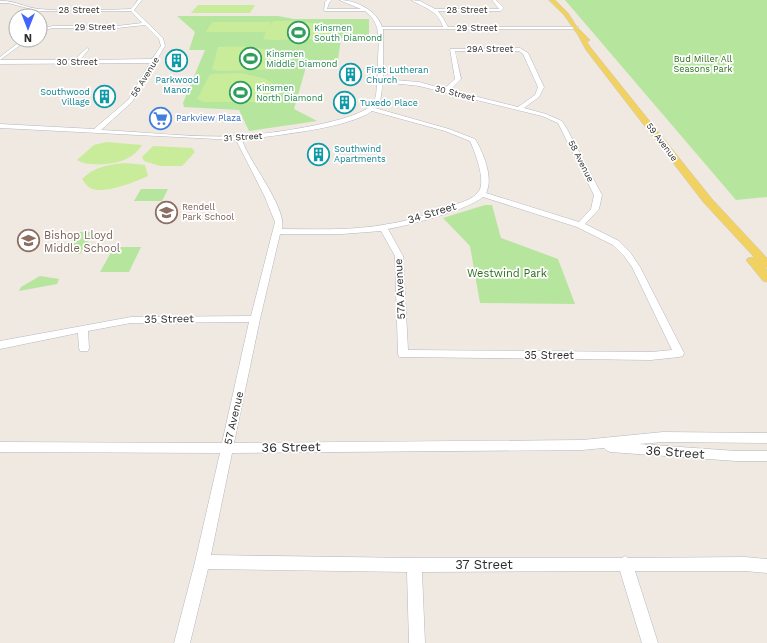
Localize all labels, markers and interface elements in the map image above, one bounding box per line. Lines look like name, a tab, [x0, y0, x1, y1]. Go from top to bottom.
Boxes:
street label: 28 Street	[59, 5, 100, 15]
street label: 28 Street	[447, 5, 488, 15]
north arrow	[8, 8, 48, 48]
sports icon: Kinsmen South Diamond	[285, 20, 311, 46]
street label: 29 Street	[74, 22, 116, 32]
place label: Kinsmen South Diamond	[314, 23, 382, 43]
street label: 29 Street	[457, 23, 498, 33]
text: N	[24, 31, 32, 44]
street label: 29A Street	[467, 44, 513, 54]
sports icon: Kinsmen Middle Diamond	[237, 46, 263, 72]
building icon: Parkwood Manor	[164, 48, 190, 74]
place label: Kinsmen Middle Diamond	[266, 49, 338, 69]
park label: Bud Miller All Seasons Park	[674, 54, 733, 74]
street label: 56 Avenue	[129, 55, 161, 99]
street label: 30 Street	[56, 57, 98, 67]
building icon: First Lutheran Church	[337, 62, 363, 88]
place label: First Lutheran Church	[366, 65, 429, 85]
place label: Parkwood Manor	[155, 75, 199, 95]
sports icon: Kinsmen North Diamond	[227, 80, 253, 106]
place label: Kinsmen North Diamond	[256, 83, 323, 103]
street label: 30 Street	[434, 83, 476, 103]
building icon: Southwood Village	[92, 84, 118, 110]
place label: Southwood Village	[40, 87, 90, 107]
building icon: Tuxedo Place	[331, 90, 357, 116]
place label: Tuxedo Place	[360, 98, 418, 108]
supermarket icon: Parkview Plaza	[148, 105, 174, 131]
place label: Parkview Plaza	[176, 113, 241, 123]
street label: 59 Avenue	[644, 121, 680, 163]
street label: 31 Street	[223, 131, 263, 143]
street label: 58 Avenue	[566, 139, 596, 183]
building icon: Southwind Apartments	[306, 141, 332, 167]
place label: Southwind Apartments	[334, 144, 386, 164]
school or university icon: Rendell Park School	[153, 199, 179, 225]
street label: 34 Street	[406, 199, 458, 227]
place label: Rendell Park School	[182, 202, 234, 222]
school or university icon: Bishop Lloyd Middle School	[16, 228, 42, 254]
place label: Bishop Lloyd Middle School	[44, 229, 121, 255]
street label: 57A Avenue	[392, 258, 408, 320]
park label: Westwind Park	[467, 267, 547, 280]
street label: 35 Street	[144, 312, 194, 326]
street label: 35 Street	[524, 349, 574, 362]
street label: 57 Avenue	[222, 390, 246, 446]
street label: 36 Street	[261, 439, 321, 455]
street label: 36 Street	[645, 442, 706, 462]
street label: 37 Street	[455, 557, 513, 572]

